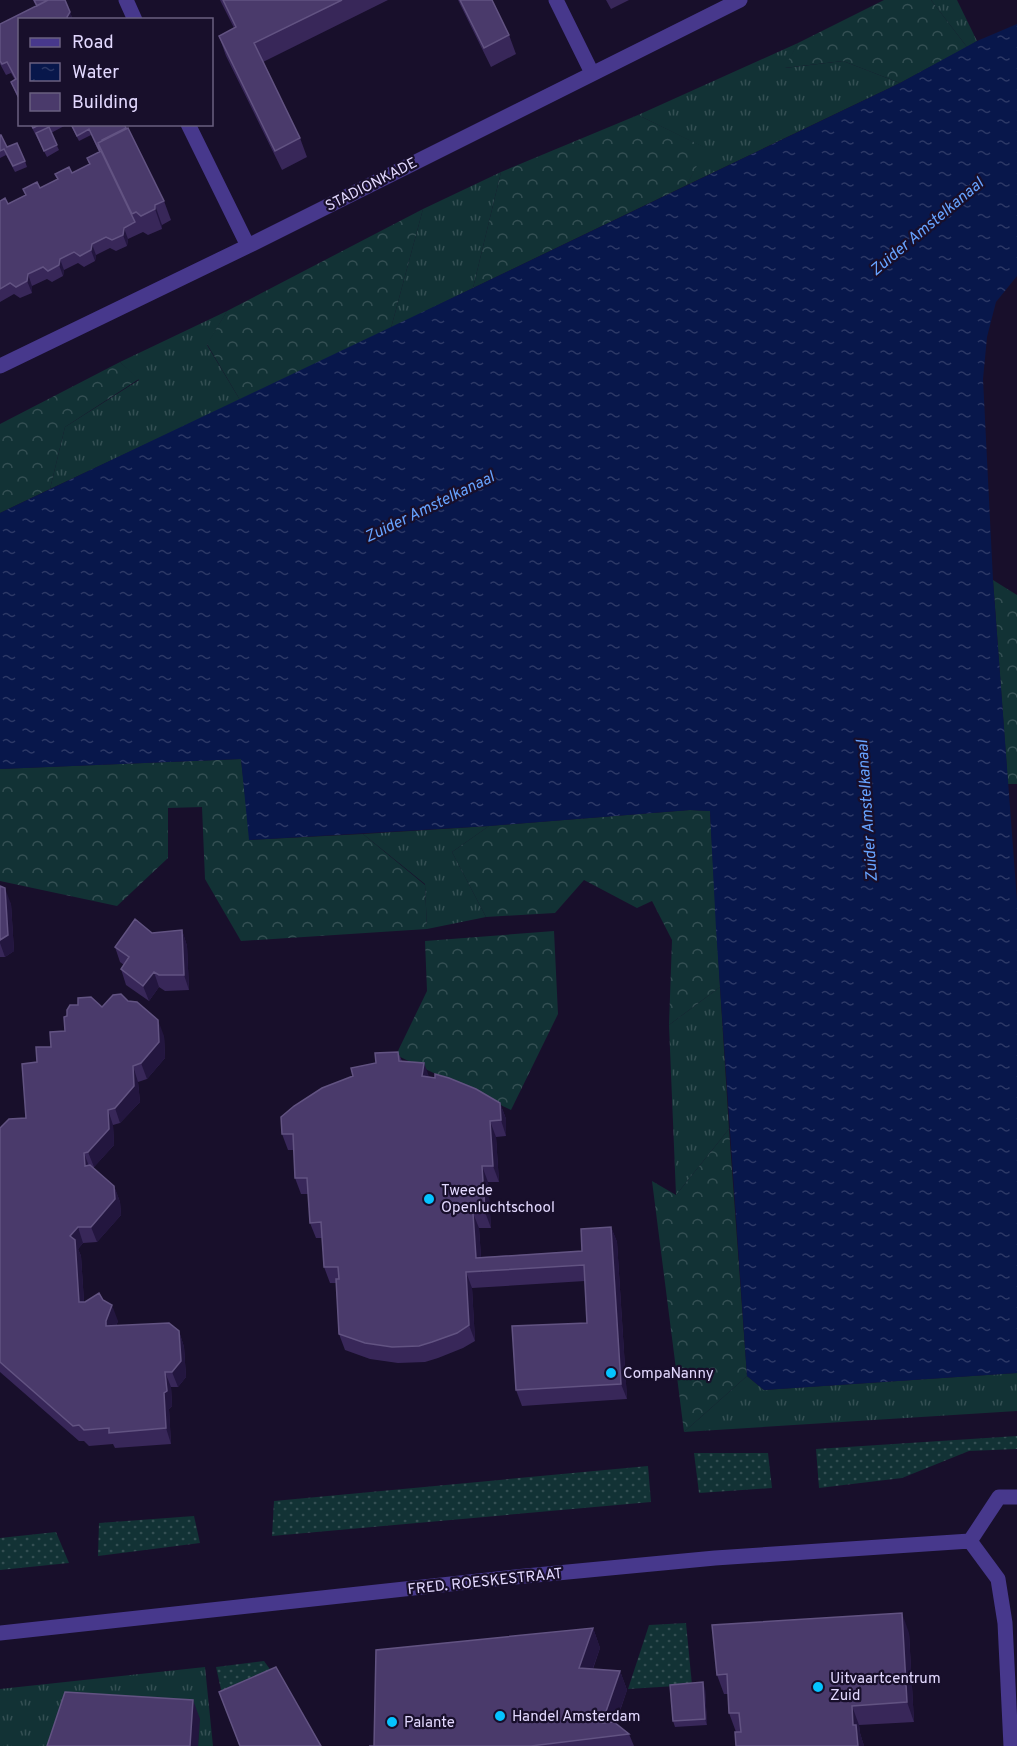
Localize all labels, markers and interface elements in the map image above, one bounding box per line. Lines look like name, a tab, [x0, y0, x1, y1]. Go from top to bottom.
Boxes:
legend	[18, 18, 213, 126]
text: Road	[72, 32, 114, 55]
text: Water	[72, 62, 119, 85]
text: Building	[72, 92, 138, 115]
street label: STADIONKADE	[323, 154, 421, 217]
water label: Zuider Amstelkanaal	[866, 174, 989, 281]
water label: Zuider Amstelkanaal	[362, 467, 499, 548]
water label: Zuider Amstelkanaal	[853, 738, 883, 882]
place label: Tweede Openluchtschool	[441, 1182, 555, 1218]
marker: Tweede Openluchtschool	[422, 1192, 436, 1206]
place label: CompaNanny	[623, 1365, 714, 1384]
marker: CompaNanny	[604, 1366, 618, 1380]
street label: FRED. ROESKESTRAAT	[407, 1565, 564, 1600]
place label: Uitvaartcentrum Zuid	[830, 1670, 941, 1706]
marker: Uitvaartcentrum Zuid	[811, 1680, 825, 1694]
place label: Handel Amsterdam	[512, 1708, 640, 1727]
marker: Handel Amsterdam	[493, 1709, 507, 1723]
place label: Palante	[404, 1714, 455, 1733]
marker: Palante	[385, 1715, 399, 1729]

